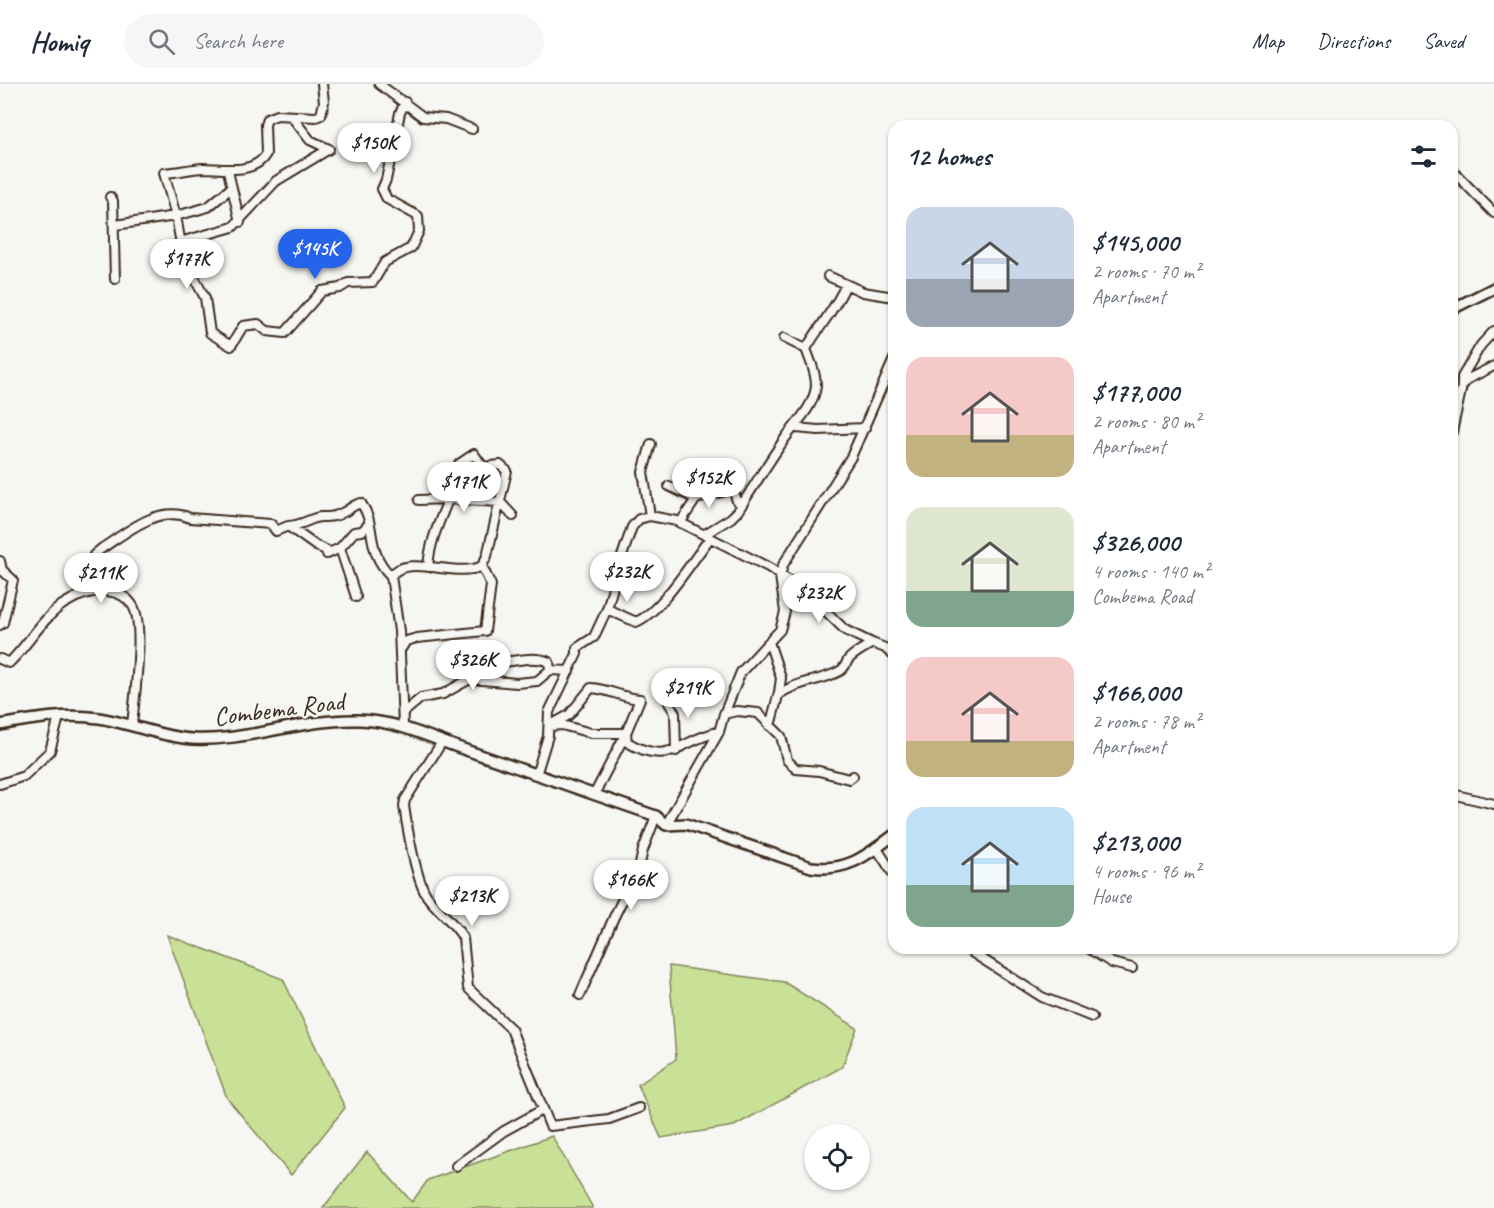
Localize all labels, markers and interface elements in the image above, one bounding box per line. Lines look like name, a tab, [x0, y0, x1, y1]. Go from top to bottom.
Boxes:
search box	[124, 14, 544, 68]
text: Homiq	[30, 24, 88, 59]
icon: search	[145, 25, 178, 58]
text: Search here	[193, 27, 283, 55]
text: Map	[1252, 28, 1284, 54]
text: Directions	[1317, 28, 1390, 54]
text: Saved	[1423, 28, 1464, 54]
pin: $150K	[332, 123, 416, 174]
text: $150K	[351, 130, 397, 155]
text: 12 homes	[906, 140, 991, 173]
icon: filters	[1407, 140, 1440, 173]
text: $145,000	[1092, 226, 1179, 259]
pin: $145K	[273, 229, 357, 280]
icon: home	[954, 231, 1026, 303]
text: $145K	[292, 236, 338, 261]
pin: $177K	[145, 239, 229, 290]
text: $177K	[164, 246, 210, 271]
text: 2 rooms · 70 m²	[1092, 259, 1200, 284]
text: Apartment	[1092, 284, 1165, 309]
text: $177,000	[1092, 376, 1179, 409]
icon: home	[954, 381, 1026, 453]
text: 2 rooms · 80 m²	[1092, 409, 1200, 434]
text: Apartment	[1092, 434, 1165, 459]
pin: $152K	[667, 458, 751, 509]
pin: $171K	[422, 462, 506, 513]
text: $152K	[686, 465, 732, 490]
text: $171K	[441, 469, 487, 494]
text: $326,000	[1092, 526, 1180, 559]
icon: home	[954, 531, 1026, 603]
pin: $232K	[585, 552, 669, 603]
pin: $211K	[59, 553, 143, 604]
text: $232K	[604, 559, 650, 584]
text: 4 rooms · 140 m²	[1092, 559, 1209, 584]
text: $211K	[78, 560, 124, 585]
pin: $232K	[777, 573, 861, 624]
text: $232K	[796, 580, 842, 605]
text: Combema Road	[1092, 584, 1193, 609]
pin: $326K	[431, 640, 515, 691]
text: $326K	[450, 647, 496, 672]
pin: $219K	[646, 668, 730, 719]
text: $219K	[665, 675, 711, 700]
text: $166,000	[1092, 676, 1180, 709]
icon: home	[954, 681, 1026, 753]
street label: Combema Road	[212, 684, 350, 733]
text: 2 rooms · 78 m²	[1092, 709, 1200, 734]
text: Apartment	[1092, 734, 1165, 759]
text: $213,000	[1092, 826, 1179, 859]
icon: home	[954, 831, 1026, 903]
text: 4 rooms · 96 m²	[1092, 859, 1200, 884]
pin: $166K	[589, 860, 673, 911]
text: $166K	[608, 867, 655, 892]
pin: $213K	[430, 876, 514, 927]
text: $213K	[449, 883, 495, 908]
text: House	[1092, 884, 1131, 909]
map controls	[804, 1124, 870, 1190]
button: locate	[804, 1124, 870, 1190]

